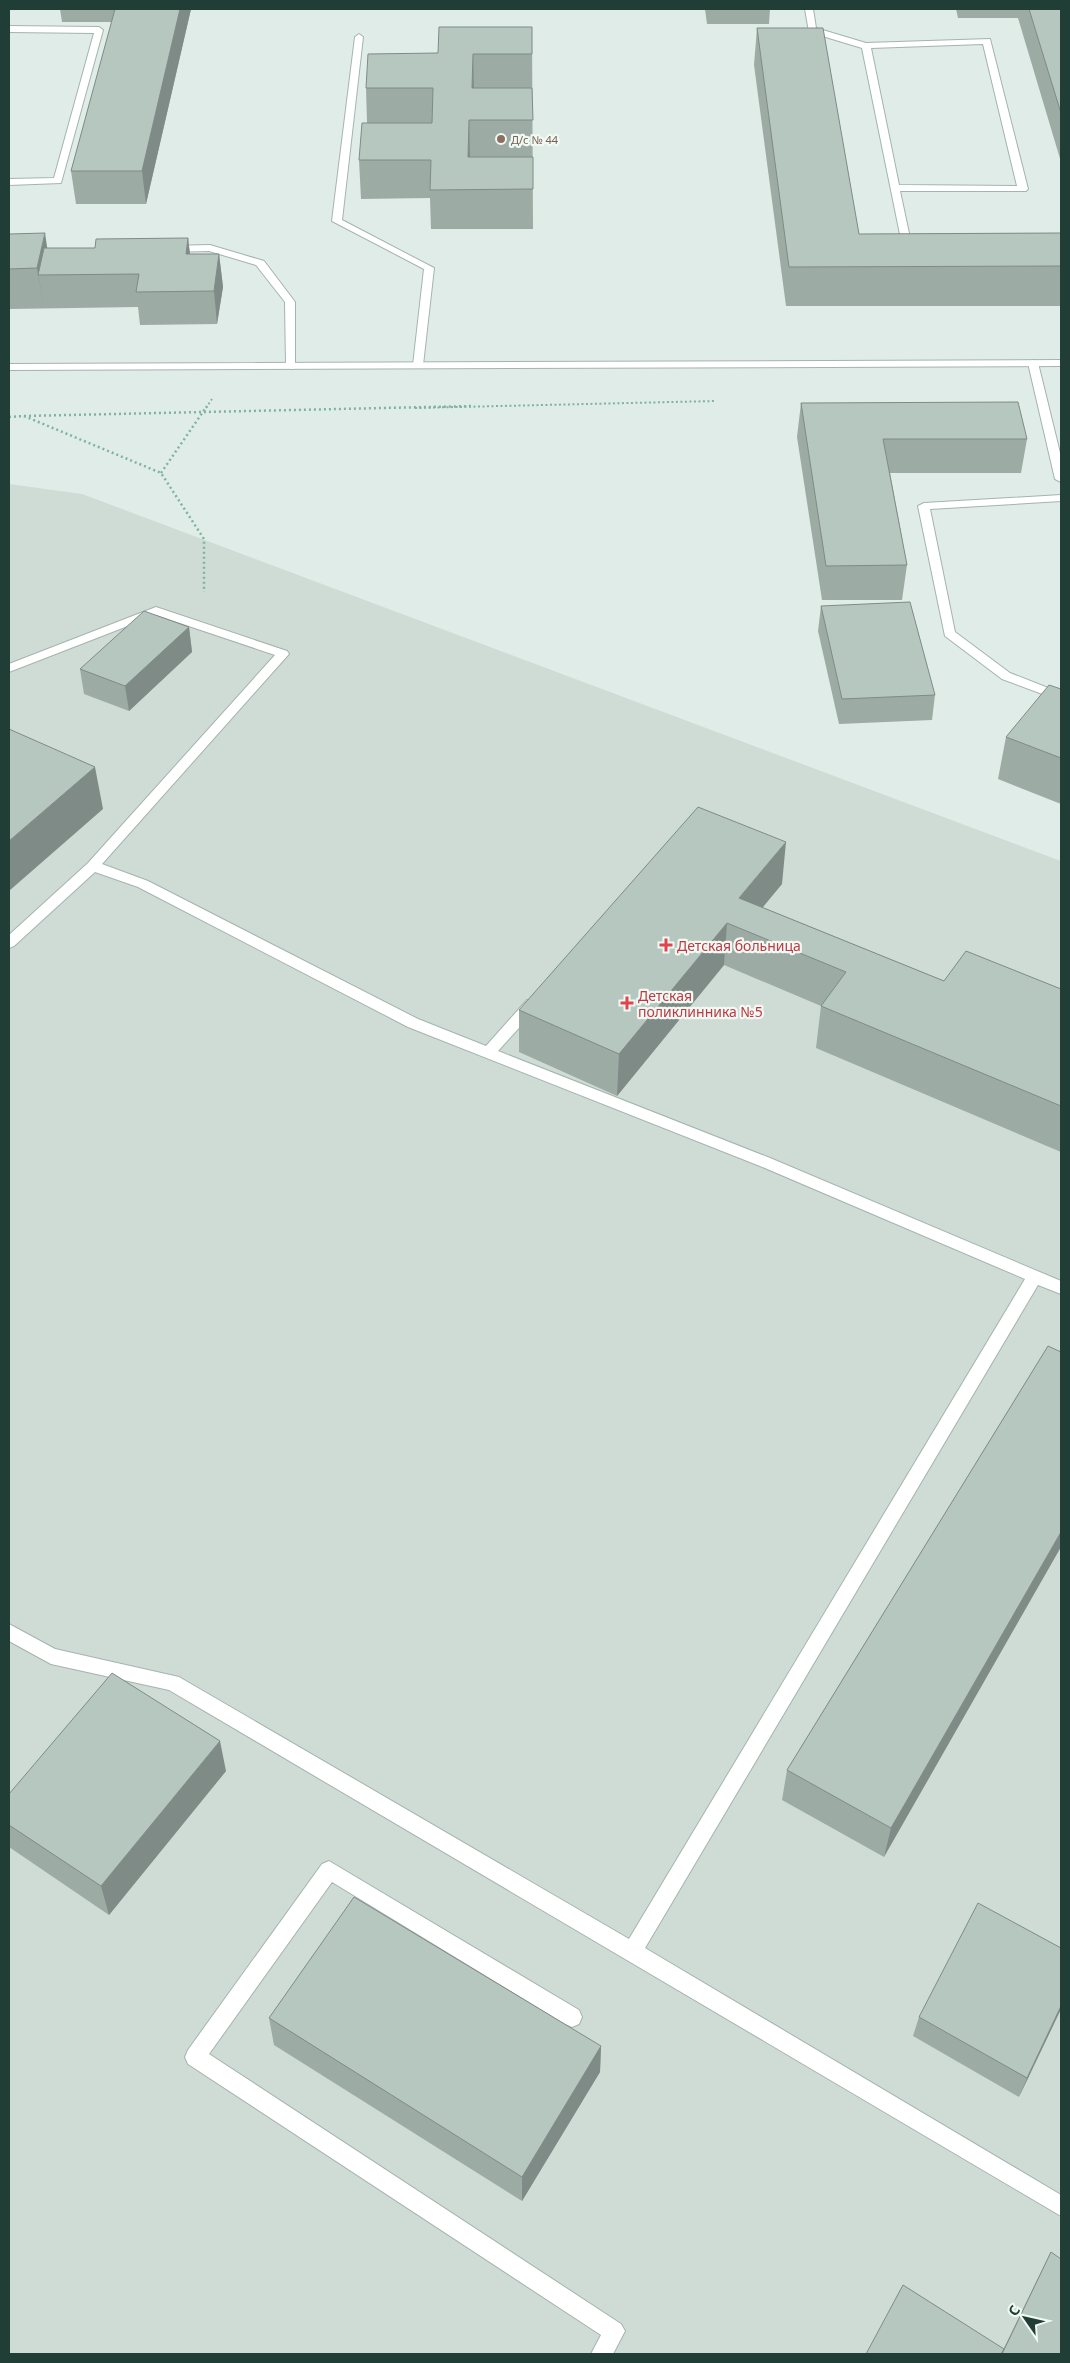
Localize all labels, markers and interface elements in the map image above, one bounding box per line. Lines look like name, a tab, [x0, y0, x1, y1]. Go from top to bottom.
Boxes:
place label: Д/с № 44	[511, 132, 559, 147]
marker: Д/с № 44	[495, 133, 507, 145]
place label: Детская больница	[677, 936, 801, 955]
marker: Детская больница	[659, 938, 673, 952]
place label: Детская поликлинника №5	[638, 986, 763, 1021]
marker: Детская поликлинника №5	[620, 996, 634, 1010]
north arrow	[1000, 2293, 1050, 2343]
text: С	[1003, 2301, 1024, 2320]

